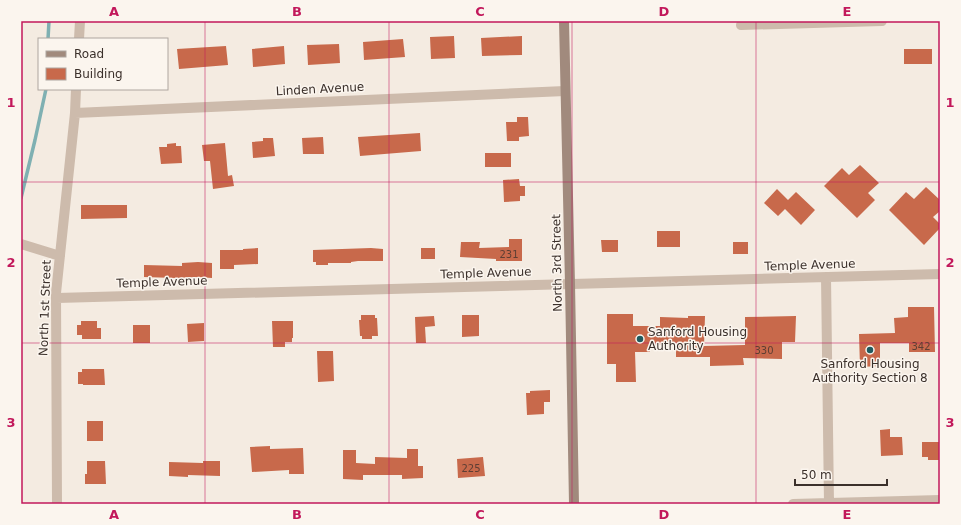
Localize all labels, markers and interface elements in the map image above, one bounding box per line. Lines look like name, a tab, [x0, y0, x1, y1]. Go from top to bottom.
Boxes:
text: A	[109, 4, 119, 19]
text: B	[292, 4, 302, 19]
text: C	[475, 4, 485, 19]
text: D	[659, 4, 670, 19]
text: E	[843, 4, 851, 19]
legend	[38, 38, 168, 90]
text: Road	[74, 47, 104, 61]
text: Building	[74, 67, 123, 81]
street label: Linden Avenue	[275, 80, 365, 98]
text: 1	[6, 95, 16, 110]
text: 1	[945, 95, 955, 110]
street label: North 3rd Street	[549, 214, 565, 312]
house number: 231	[499, 249, 519, 260]
text: 2	[6, 255, 16, 270]
text: 2	[945, 255, 955, 270]
street label: Temple Avenue	[763, 256, 856, 274]
street label: North 1st Street	[36, 259, 54, 356]
street label: Temple Avenue	[439, 264, 532, 282]
street label: Temple Avenue	[115, 273, 208, 291]
place label: Sanford Housing Authority	[648, 325, 747, 353]
marker: Sanford Housing Authority	[635, 334, 645, 344]
house number: 342	[911, 341, 931, 352]
house number: 330	[754, 345, 774, 356]
marker: Sanford Housing Authority Section 8	[865, 345, 875, 355]
place label: Sanford Housing Authority Section 8	[812, 357, 928, 385]
text: 3	[6, 415, 16, 430]
text: 3	[945, 415, 955, 430]
scale bar	[795, 461, 887, 487]
house number: 225	[461, 463, 481, 474]
text: 50 m	[801, 468, 832, 482]
text: A	[109, 507, 119, 522]
text: B	[292, 507, 302, 522]
text: C	[475, 507, 485, 522]
text: D	[659, 507, 670, 522]
text: E	[843, 507, 851, 522]

